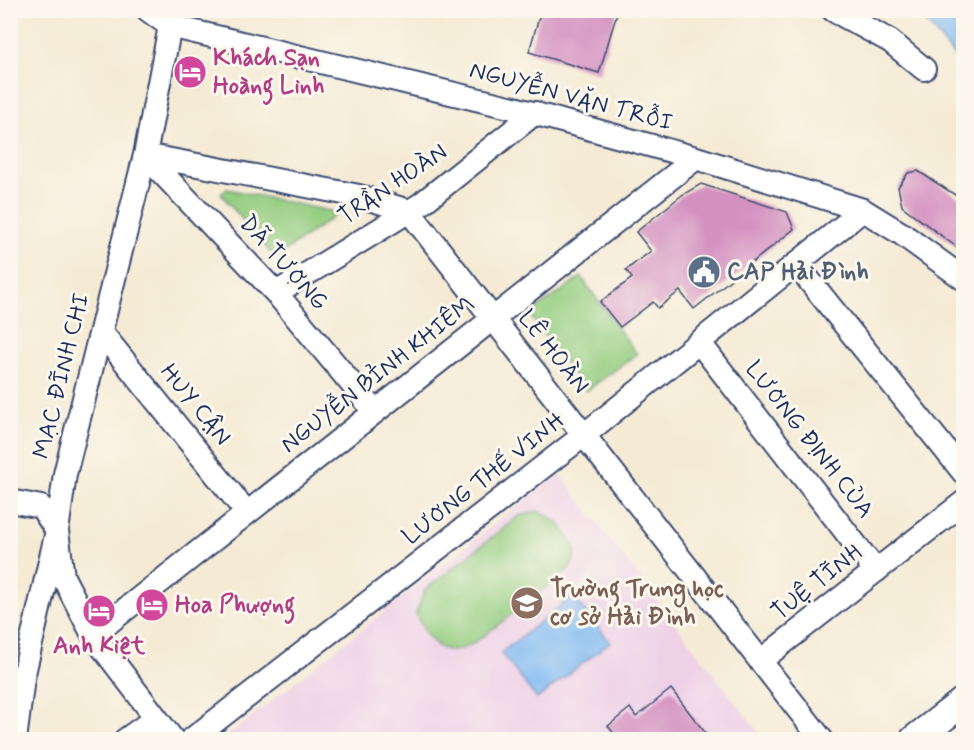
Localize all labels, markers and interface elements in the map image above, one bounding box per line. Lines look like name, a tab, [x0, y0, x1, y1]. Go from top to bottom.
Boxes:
place label: Khách Sạn Hoàng Linh	[213, 43, 324, 105]
street label: NGUYỄN VĂN TRỖI	[466, 53, 677, 139]
hotel icon: Khách Sạn Hoàng Linh	[172, 54, 208, 90]
street label: TRẦN HOÀN	[332, 136, 454, 233]
street label: DÃ TƯỢNG	[232, 209, 334, 318]
public building icon: CAP Hải Đình	[686, 254, 722, 290]
place label: CAP Hải Đình	[727, 257, 869, 288]
street label: NGUYỄN BỈNH KHIÊM	[273, 288, 481, 460]
street label: MẠC ĐĨNH CHI	[26, 290, 98, 462]
street label: LÊ HOÀN	[510, 304, 596, 400]
street label: LƯƠNG ĐỊNH CỦA	[738, 355, 880, 525]
street label: HUY CẬN	[153, 358, 237, 452]
street label: LƯƠNG THẾ VINH	[396, 405, 572, 552]
street label: TUỆ TĨNH	[765, 538, 869, 628]
place label: Trường Trung học cơ sở Hải Đình	[550, 574, 724, 633]
school or university icon: Trường Trung học cơ sở Hải Đình	[509, 585, 545, 621]
hotel icon: Hoa Phượng	[134, 587, 170, 623]
place label: Hoa Phượng	[175, 590, 295, 624]
hotel icon: Anh Kiệt	[81, 593, 117, 629]
place label: Anh Kiệt	[53, 631, 146, 662]

